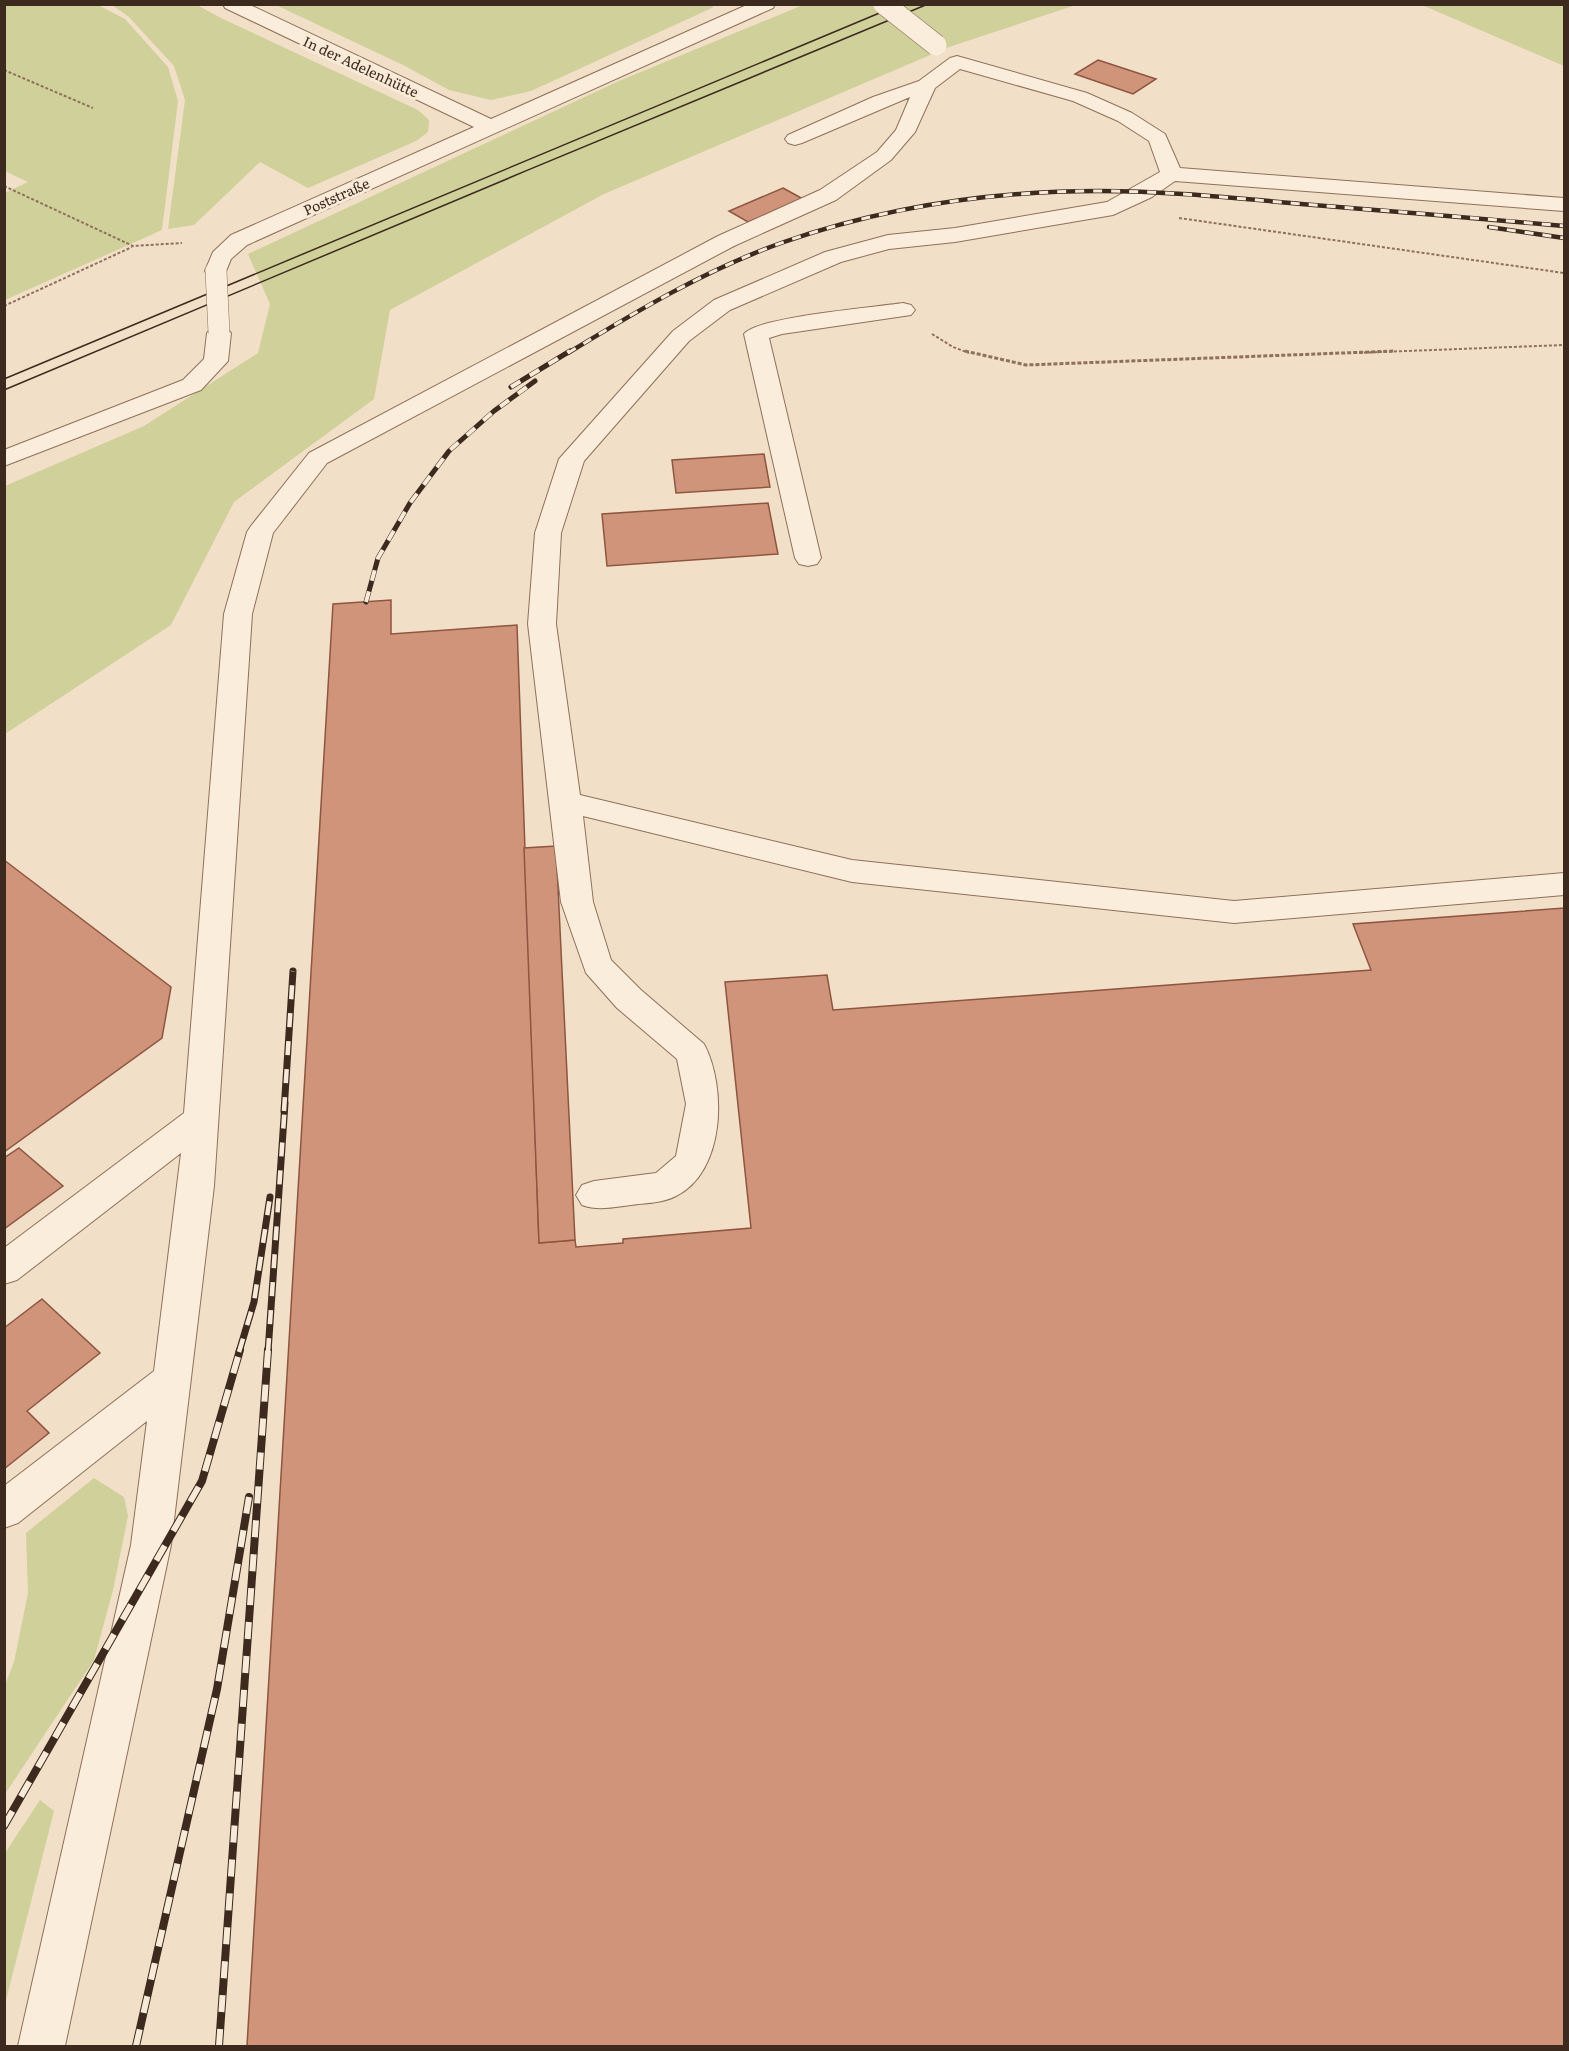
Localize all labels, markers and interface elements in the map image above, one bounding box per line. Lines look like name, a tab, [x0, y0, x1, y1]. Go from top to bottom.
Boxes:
street label: In der Adelenhütte	[300, 30, 422, 102]
street label: Poststraße	[300, 173, 372, 219]

